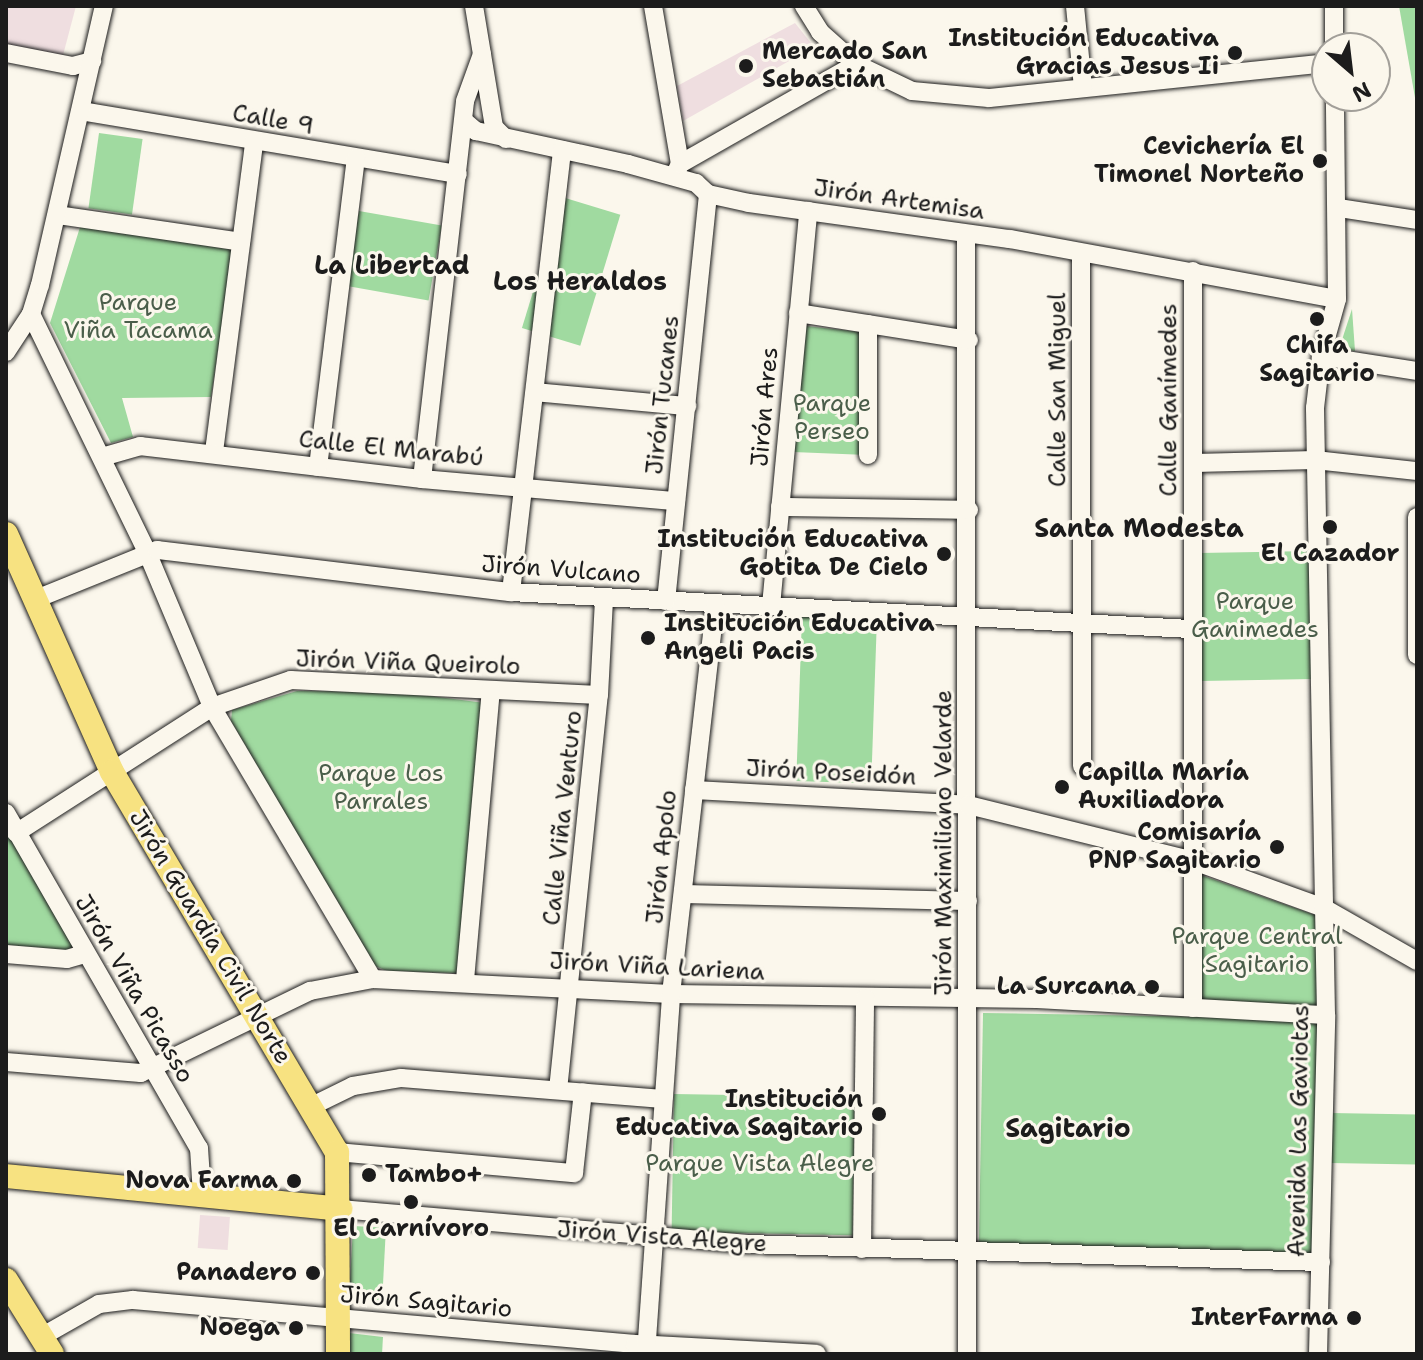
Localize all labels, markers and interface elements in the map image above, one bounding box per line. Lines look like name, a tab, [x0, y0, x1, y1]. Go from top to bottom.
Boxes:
place label: Institución Educativa Gracias Jesus Ii	[948, 25, 1219, 81]
north arrow	[1311, 32, 1391, 112]
place label: Mercado San Sebastián	[762, 38, 927, 94]
marker: Institución Educativa Gracias Jesus Ii	[1226, 44, 1244, 62]
marker: Mercado San Sebastián	[737, 57, 755, 75]
text: N	[1347, 75, 1376, 109]
street label: Calle 9	[230, 99, 316, 141]
place label: Cevichería El Timonel Norteño	[1094, 133, 1304, 189]
marker: Cevichería El Timonel Norteño	[1311, 152, 1329, 170]
street label: Jirón Artemisa	[812, 174, 986, 226]
district label: La Libertad	[314, 249, 470, 281]
district label: Los Heraldos	[493, 265, 667, 297]
park label: Parque Viña Tacama	[63, 289, 213, 345]
street label: Calle San Miguel	[1044, 293, 1072, 487]
street label: Calle Ganímedes	[1155, 303, 1183, 497]
marker: Chifa Sagitario	[1308, 310, 1326, 328]
street label: Jirón Tucanes	[640, 314, 686, 476]
place label: Chifa Sagitario	[1259, 332, 1375, 388]
street label: Jirón Ares	[745, 346, 785, 468]
park label: Parque Perseo	[793, 390, 871, 446]
street label: Calle El Marabú	[297, 425, 485, 473]
district label: Santa Modesta	[1034, 512, 1244, 544]
marker: El Cazador	[1321, 518, 1339, 536]
place label: Institución Educativa Gotita De Cielo	[657, 526, 928, 582]
place label: El Cazador	[1261, 540, 1399, 568]
marker: Institución Educativa Gotita De Cielo	[935, 545, 953, 563]
street label: Jirón Vulcano	[480, 550, 642, 590]
park label: Parque Ganimedes	[1191, 588, 1319, 644]
place label: Institución Educativa Angeli Pacis	[664, 610, 935, 666]
marker: Institución Educativa Angeli Pacis	[639, 629, 657, 647]
street label: Jirón Viña Queirolo	[295, 645, 521, 681]
street label: Jirón Maximiliano Velarde	[930, 690, 958, 996]
street label: Calle Viña Venturo	[537, 709, 589, 927]
street label: Jirón Poseidón	[745, 754, 917, 792]
place label: Capilla María Auxiliadora	[1078, 759, 1249, 815]
park label: Parque Los Parrales	[318, 760, 444, 816]
marker: Capilla María Auxiliadora	[1053, 778, 1071, 796]
street label: Jirón Apolo	[641, 788, 683, 926]
street label: Jirón Guardia Civil Norte	[123, 805, 297, 1069]
place label: Comisaría PNP Sagitario	[1088, 819, 1261, 875]
marker: Comisaría PNP Sagitario	[1268, 838, 1286, 856]
street label: Jirón Viña Picasso	[68, 890, 200, 1088]
park label: Parque Central Sagitario	[1172, 923, 1342, 979]
street label: Jirón Viña Lariena	[549, 947, 765, 987]
place label: La Surcana	[997, 973, 1136, 1001]
marker: La Surcana	[1143, 978, 1161, 996]
street label: Avenida Las Gaviotas	[1282, 1005, 1316, 1257]
place label: Institución Educativa Sagitario	[615, 1086, 863, 1142]
marker: Institución Educativa Sagitario	[870, 1105, 888, 1123]
district label: Sagitario	[1005, 1112, 1131, 1144]
park label: Parque Vista Alegre	[645, 1150, 875, 1178]
place label: Tambo+	[385, 1161, 483, 1189]
marker: Tambo+	[360, 1166, 378, 1184]
place label: Nova Farma	[125, 1167, 278, 1195]
marker: Nova Farma	[285, 1172, 303, 1190]
marker: El Carnívoro	[402, 1193, 420, 1211]
place label: El Carnívoro	[333, 1215, 489, 1243]
street label: Jirón Vista Alegre	[556, 1215, 768, 1259]
place label: Panadero	[176, 1259, 297, 1287]
marker: Panadero	[304, 1264, 322, 1282]
street label: Jirón Sagitario	[339, 1280, 513, 1324]
place label: InterFarma	[1191, 1304, 1338, 1332]
marker: InterFarma	[1345, 1309, 1363, 1327]
place label: Noega	[199, 1314, 280, 1342]
marker: Noega	[287, 1319, 305, 1337]

